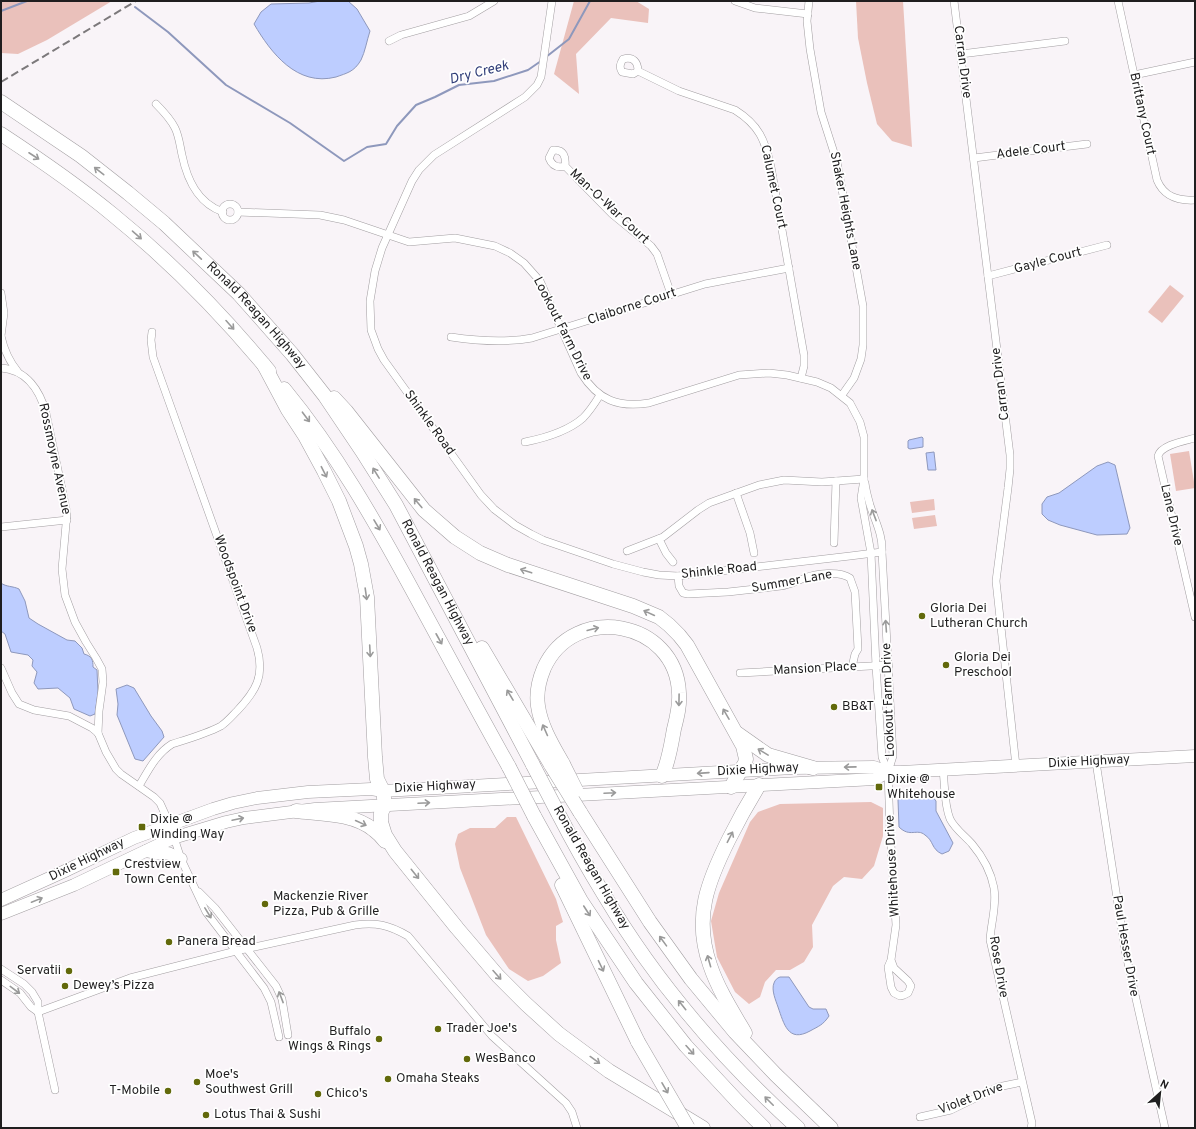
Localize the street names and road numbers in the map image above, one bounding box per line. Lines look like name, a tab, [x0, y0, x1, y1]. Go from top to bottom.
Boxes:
street label: Carran Drive	[950, 25, 974, 99]
street label: Brittany Court	[1125, 71, 1159, 157]
street label: Adele Court	[995, 139, 1067, 163]
street label: Calumet Court	[756, 144, 790, 231]
street label: Shaker Heights Lane	[826, 150, 864, 272]
street label: Man-O-War Court	[566, 166, 652, 248]
street label: Gayle Court	[1012, 244, 1084, 278]
street label: Ronald Reagan Highway	[202, 259, 309, 373]
street label: Lookout Farm Drive	[529, 275, 595, 383]
street label: Claiborne Court	[586, 285, 679, 329]
street label: Carran Drive	[989, 347, 1013, 421]
street label: Shinkle Road	[400, 387, 458, 459]
street label: Rossmoyne Avenue	[34, 402, 74, 516]
street label: Lane Drive	[1156, 483, 1186, 547]
street label: Ronald Reagan Highway	[397, 517, 477, 649]
street label: Woodspoint Drive	[210, 533, 260, 635]
street label: Shinkle Road	[680, 559, 758, 583]
street label: Summer Lane	[750, 567, 834, 597]
street label: Lookout Farm Drive	[879, 643, 899, 757]
street label: Mansion Place	[773, 659, 857, 679]
street label: Dixie Highway	[1048, 752, 1130, 772]
street label: Dixie Highway	[717, 760, 799, 780]
street label: Dixie Highway	[394, 777, 476, 797]
street label: Ronald Reagan Highway	[549, 803, 633, 933]
street label: Whitehouse Drive	[882, 815, 904, 917]
street label: Dixie Highway	[47, 835, 127, 885]
street label: Paul Hesser Drive	[1108, 894, 1142, 998]
street label: Rose Drive	[985, 935, 1011, 999]
street label: Violet Drive	[936, 1079, 1006, 1119]

